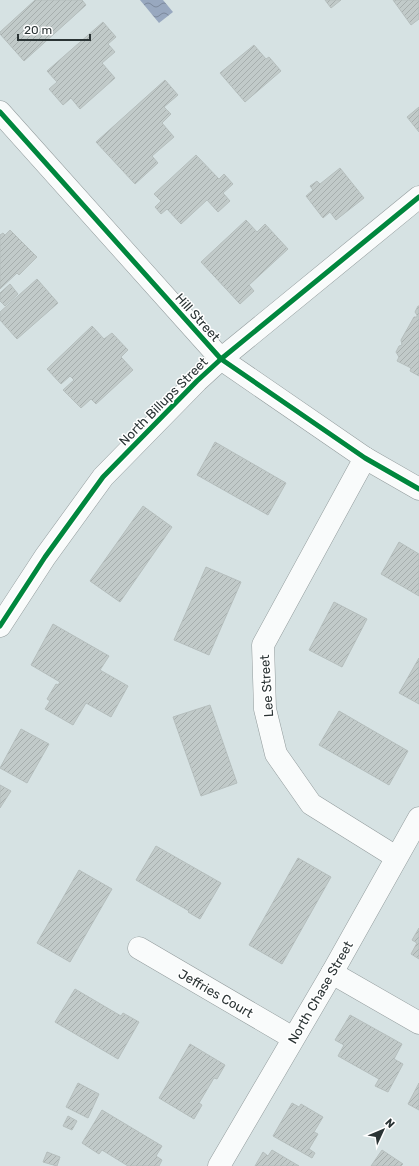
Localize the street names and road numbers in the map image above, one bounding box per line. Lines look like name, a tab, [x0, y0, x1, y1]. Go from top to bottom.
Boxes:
street label: Hill Street	[172, 290, 223, 344]
street label: North Billups Street	[116, 354, 211, 449]
street label: Lee Street	[257, 654, 276, 718]
street label: North Chase Street	[285, 938, 356, 1046]
street label: Jeffries Court	[176, 966, 256, 1021]

